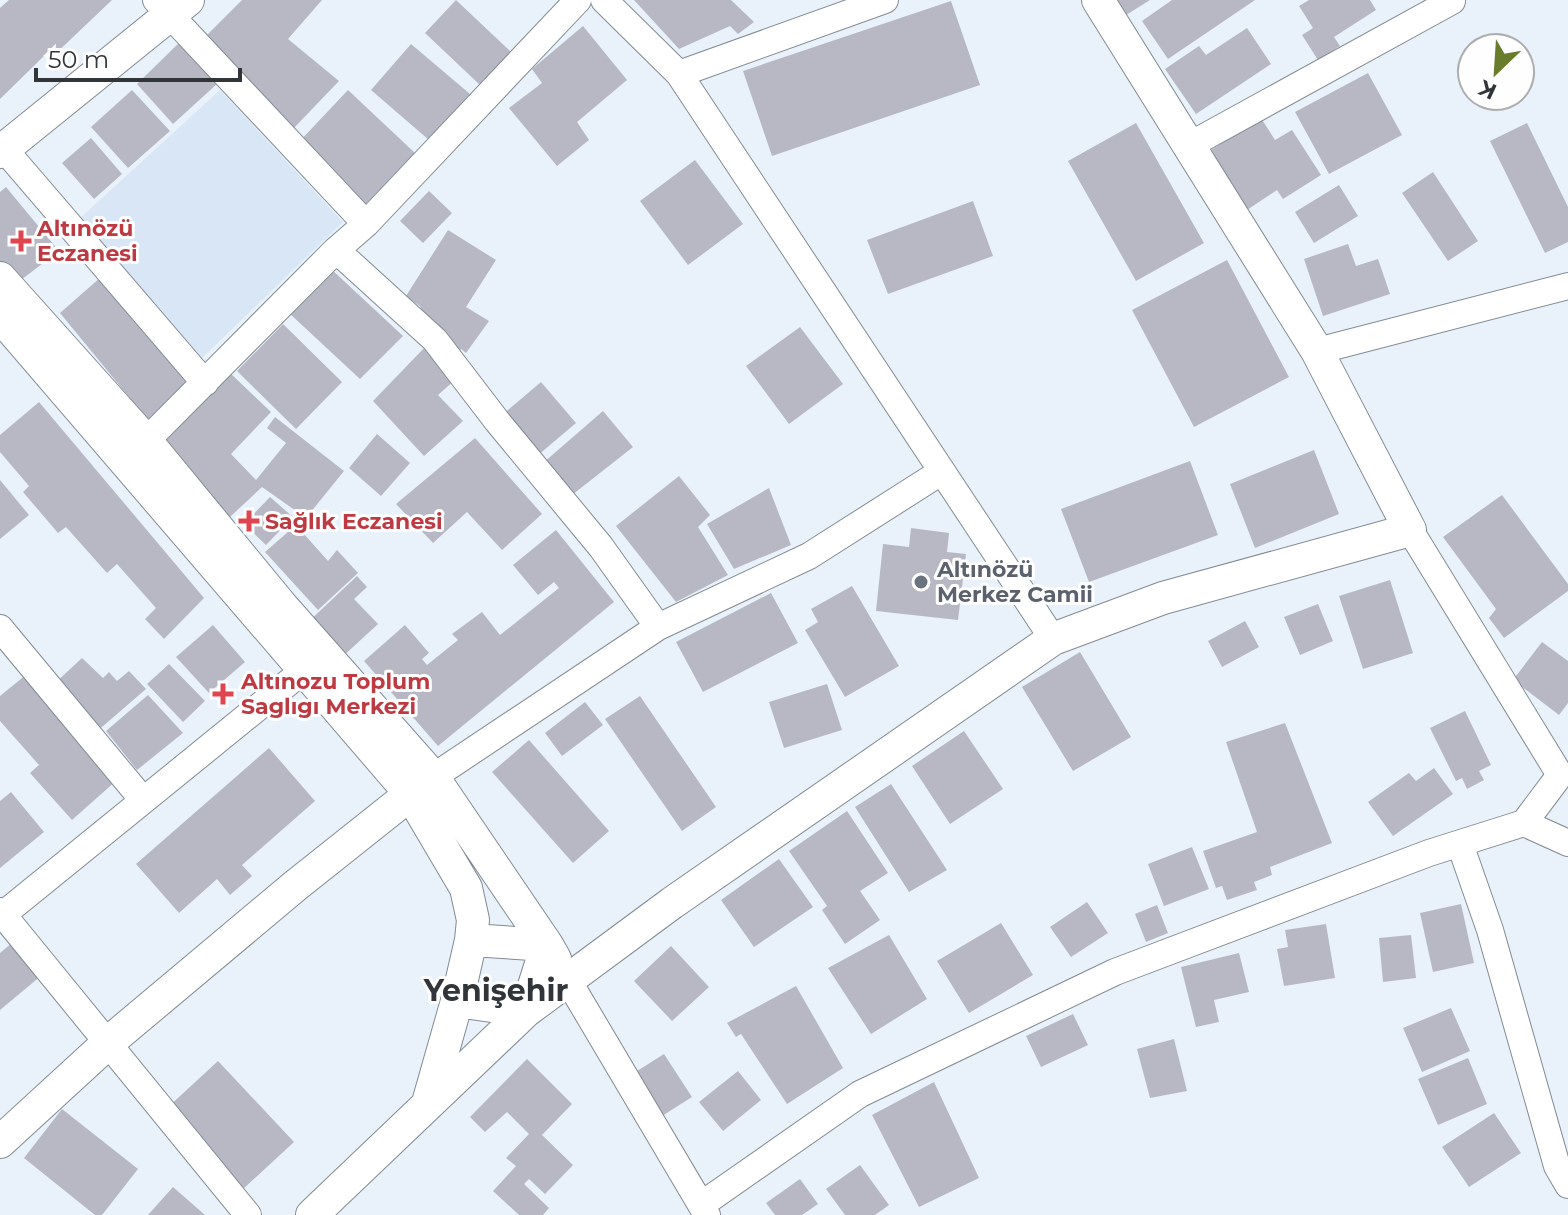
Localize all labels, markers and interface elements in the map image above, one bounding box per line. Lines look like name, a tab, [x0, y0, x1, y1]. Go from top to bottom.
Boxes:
scale bar	[36, 32, 240, 82]
north arrow	[1456, 32, 1536, 112]
text: 50 m	[48, 45, 109, 74]
text: K	[1474, 74, 1501, 105]
place label: Altınözü Eczanesi	[36, 215, 138, 267]
marker: Altınözü Eczanesi	[12, 232, 30, 250]
place label: Sağlık Eczanesi	[265, 508, 443, 535]
marker: Sağlık Eczanesi	[240, 512, 258, 530]
place label: Altınözü Merkez Camii	[936, 556, 1093, 608]
marker: Altınözü Merkez Camii	[912, 573, 930, 591]
place label: Altınozu Toplum Saglıgı Merkezi	[240, 668, 430, 720]
marker: Altınozu Toplum Saglıgı Merkezi	[212, 683, 234, 705]
district label: Yenişehir	[423, 972, 568, 1009]

